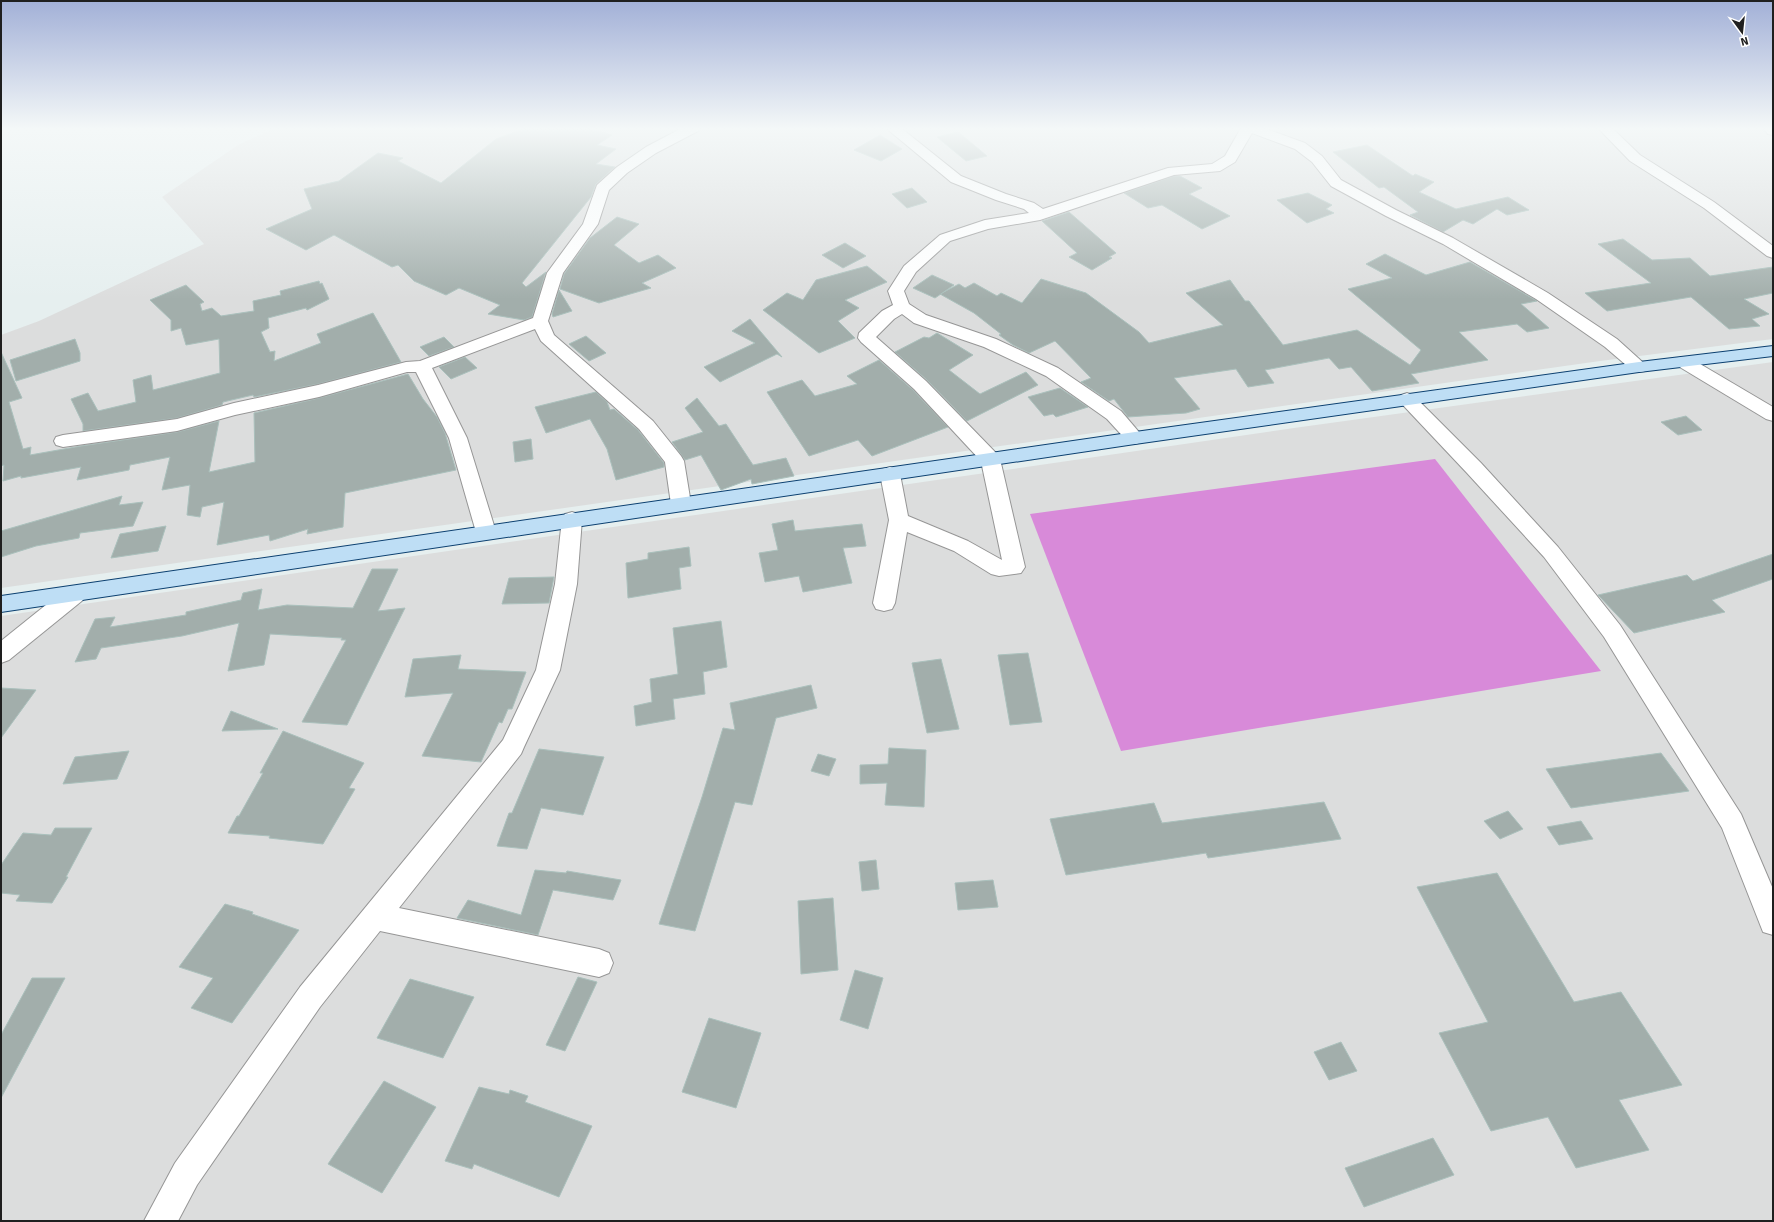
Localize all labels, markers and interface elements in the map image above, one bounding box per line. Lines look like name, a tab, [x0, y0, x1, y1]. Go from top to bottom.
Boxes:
north arrow	[1722, 12, 1762, 52]
text: N	[1739, 34, 1750, 48]

